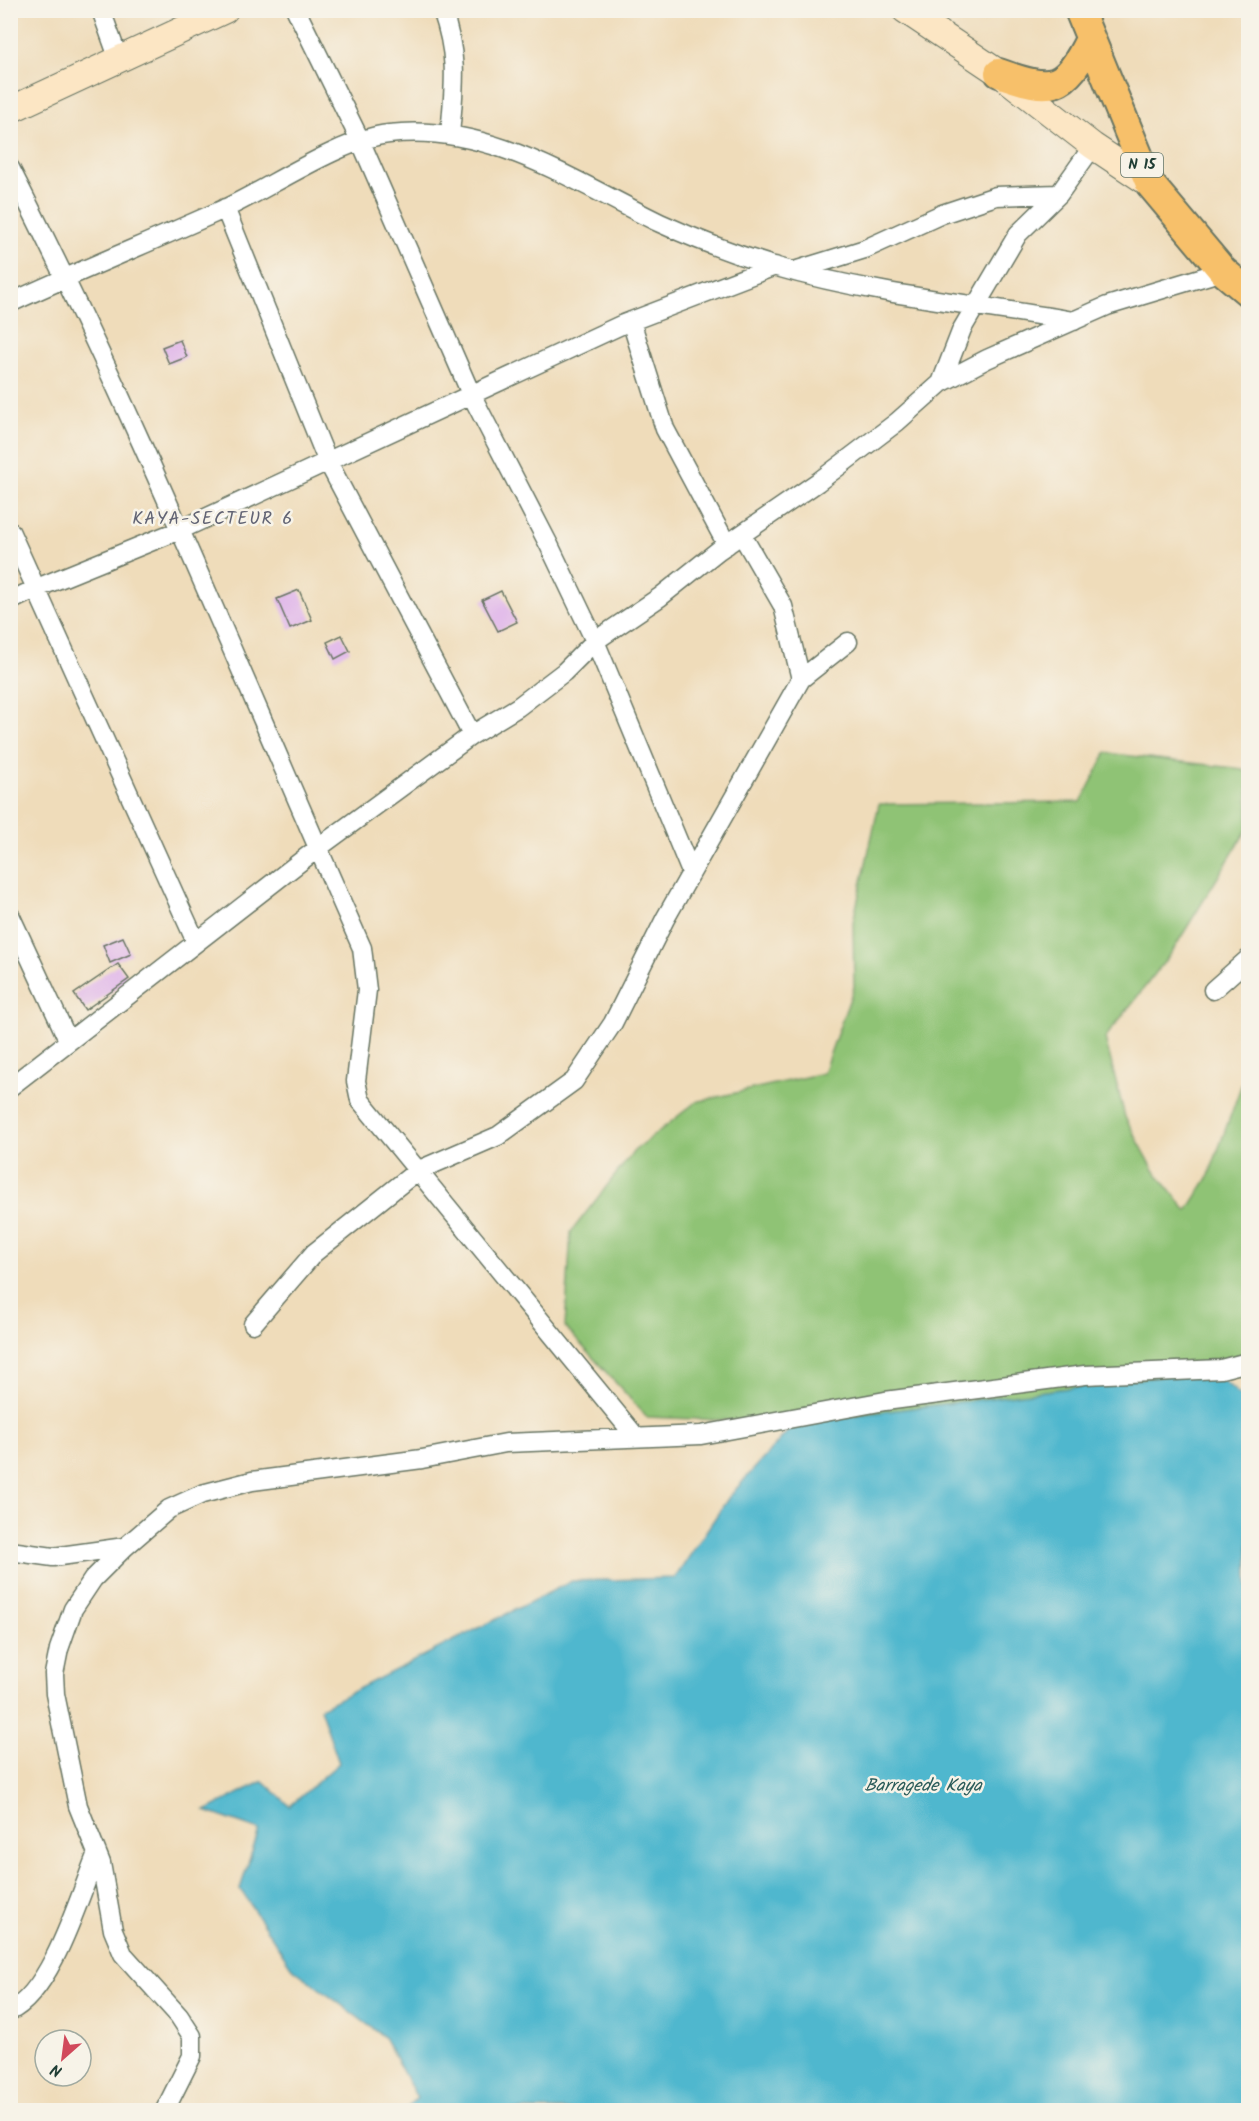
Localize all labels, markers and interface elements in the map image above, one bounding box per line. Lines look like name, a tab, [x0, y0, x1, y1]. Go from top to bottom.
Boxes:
road number: N 15	[1121, 153, 1163, 177]
district label: KAYA-SECTEUR 6	[132, 505, 294, 534]
water label: Barragede Kaya	[864, 1772, 983, 1801]
north arrow	[33, 2028, 93, 2088]
text: N	[46, 2057, 67, 2083]

